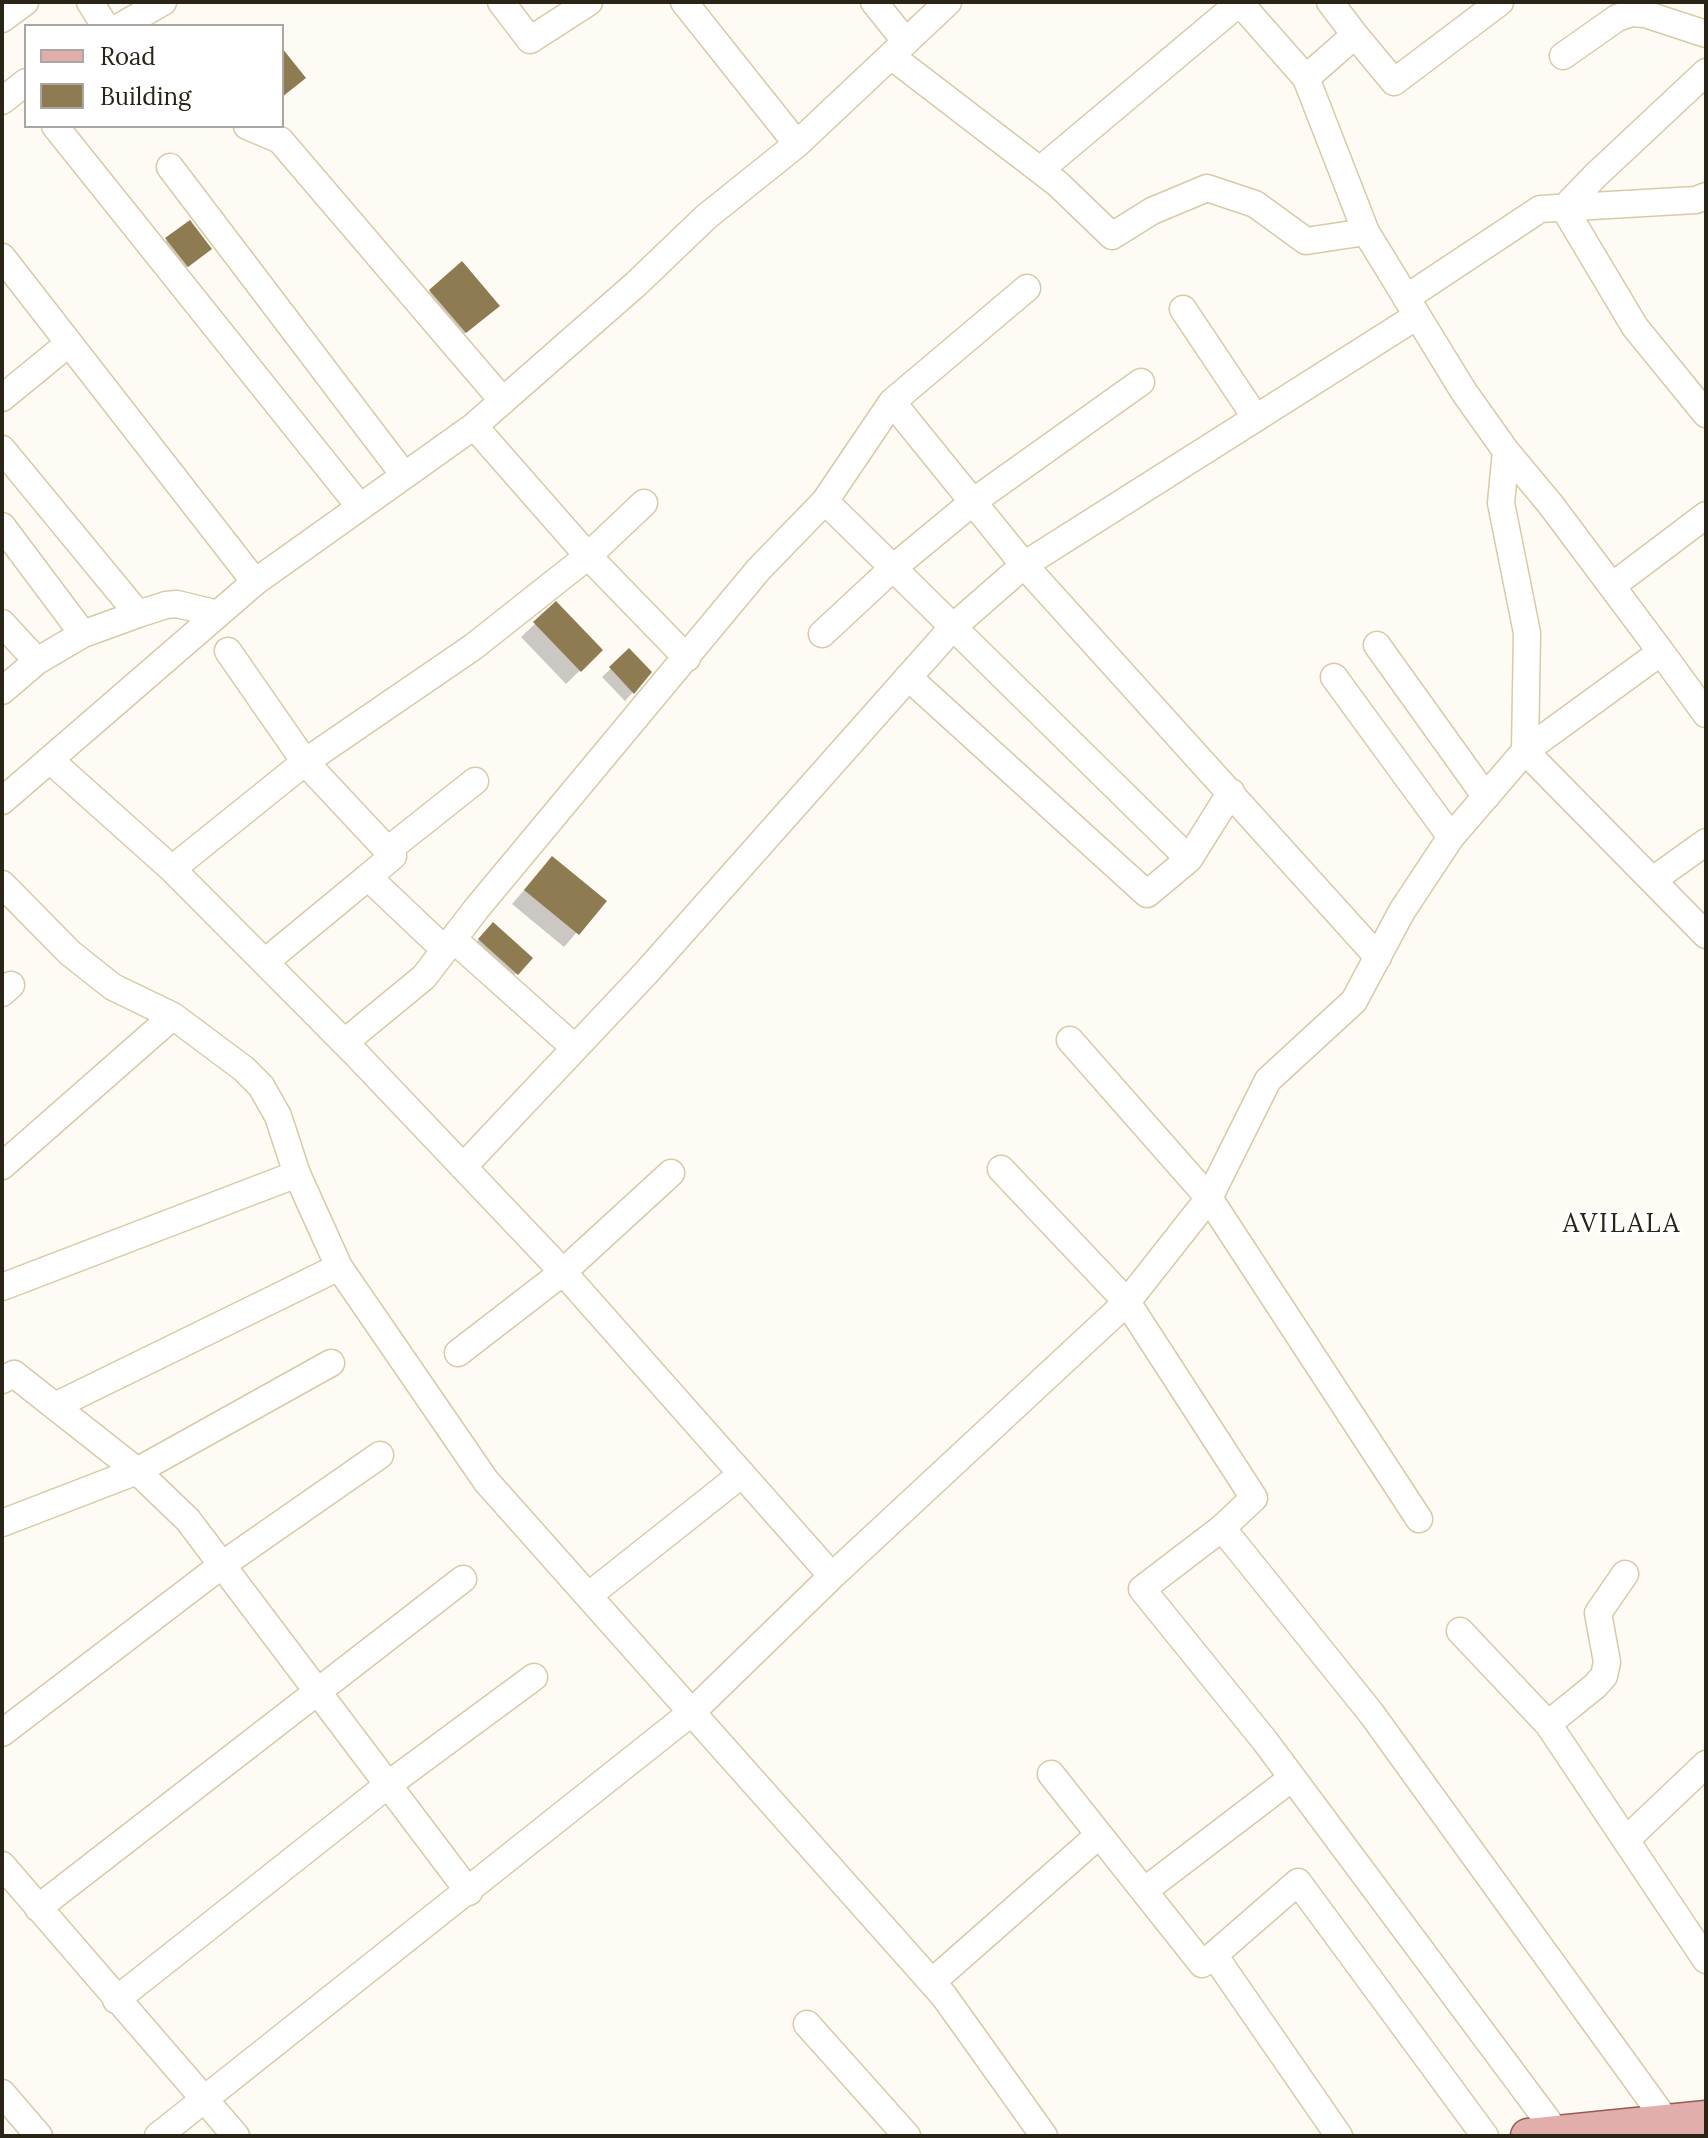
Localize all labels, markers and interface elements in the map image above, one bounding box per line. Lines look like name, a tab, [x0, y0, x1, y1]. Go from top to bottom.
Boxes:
legend	[24, 24, 284, 128]
text: Road	[100, 41, 156, 72]
text: Building	[100, 81, 191, 112]
district label: AVILALA	[1563, 1209, 1681, 1241]

